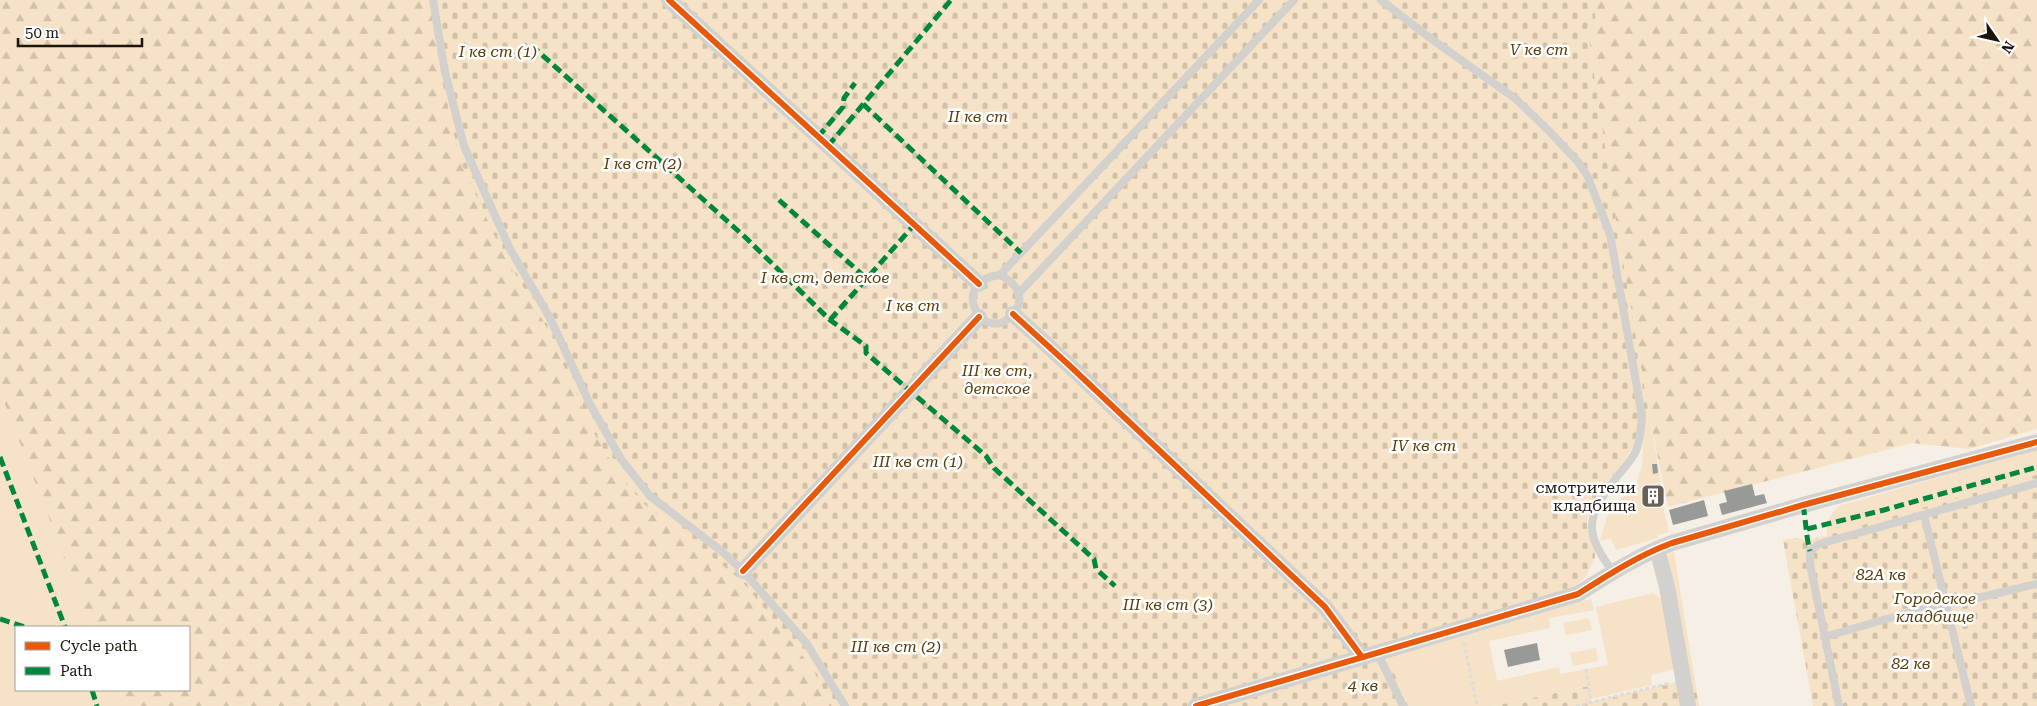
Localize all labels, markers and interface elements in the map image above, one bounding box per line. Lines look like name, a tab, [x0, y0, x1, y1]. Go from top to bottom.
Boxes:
scale bar	[18, 15, 141, 47]
north arrow	[1972, 15, 2022, 65]
text: 50 m	[25, 24, 60, 42]
text: N	[1998, 38, 2017, 56]
park label: V кв ст	[1510, 40, 1568, 59]
park label: I кв ст (1)	[458, 42, 537, 61]
park label: II кв ст	[947, 107, 1008, 126]
park label: I кв ст (2)	[603, 154, 682, 173]
park label: I кв ст, детское	[760, 268, 889, 287]
park label: I кв ст	[885, 296, 940, 315]
park label: III кв ст, детское	[961, 361, 1032, 398]
park label: IV кв ст	[1391, 436, 1456, 455]
park label: III кв ст (1)	[872, 452, 963, 471]
place label: смотрители кладбища	[1536, 478, 1636, 515]
building icon: смотрители кладбища	[1640, 483, 1666, 509]
park label: 82А кв	[1856, 565, 1906, 584]
park label: Городское кладбище	[1893, 589, 1976, 626]
park label: III кв ст (3)	[1122, 595, 1213, 614]
legend	[15, 626, 190, 691]
text: Cycle path	[60, 637, 138, 655]
park label: III кв ст (2)	[850, 637, 941, 656]
park label: 82 кв	[1891, 654, 1931, 673]
text: Path	[60, 662, 93, 680]
park label: 4 кв	[1348, 676, 1378, 695]

